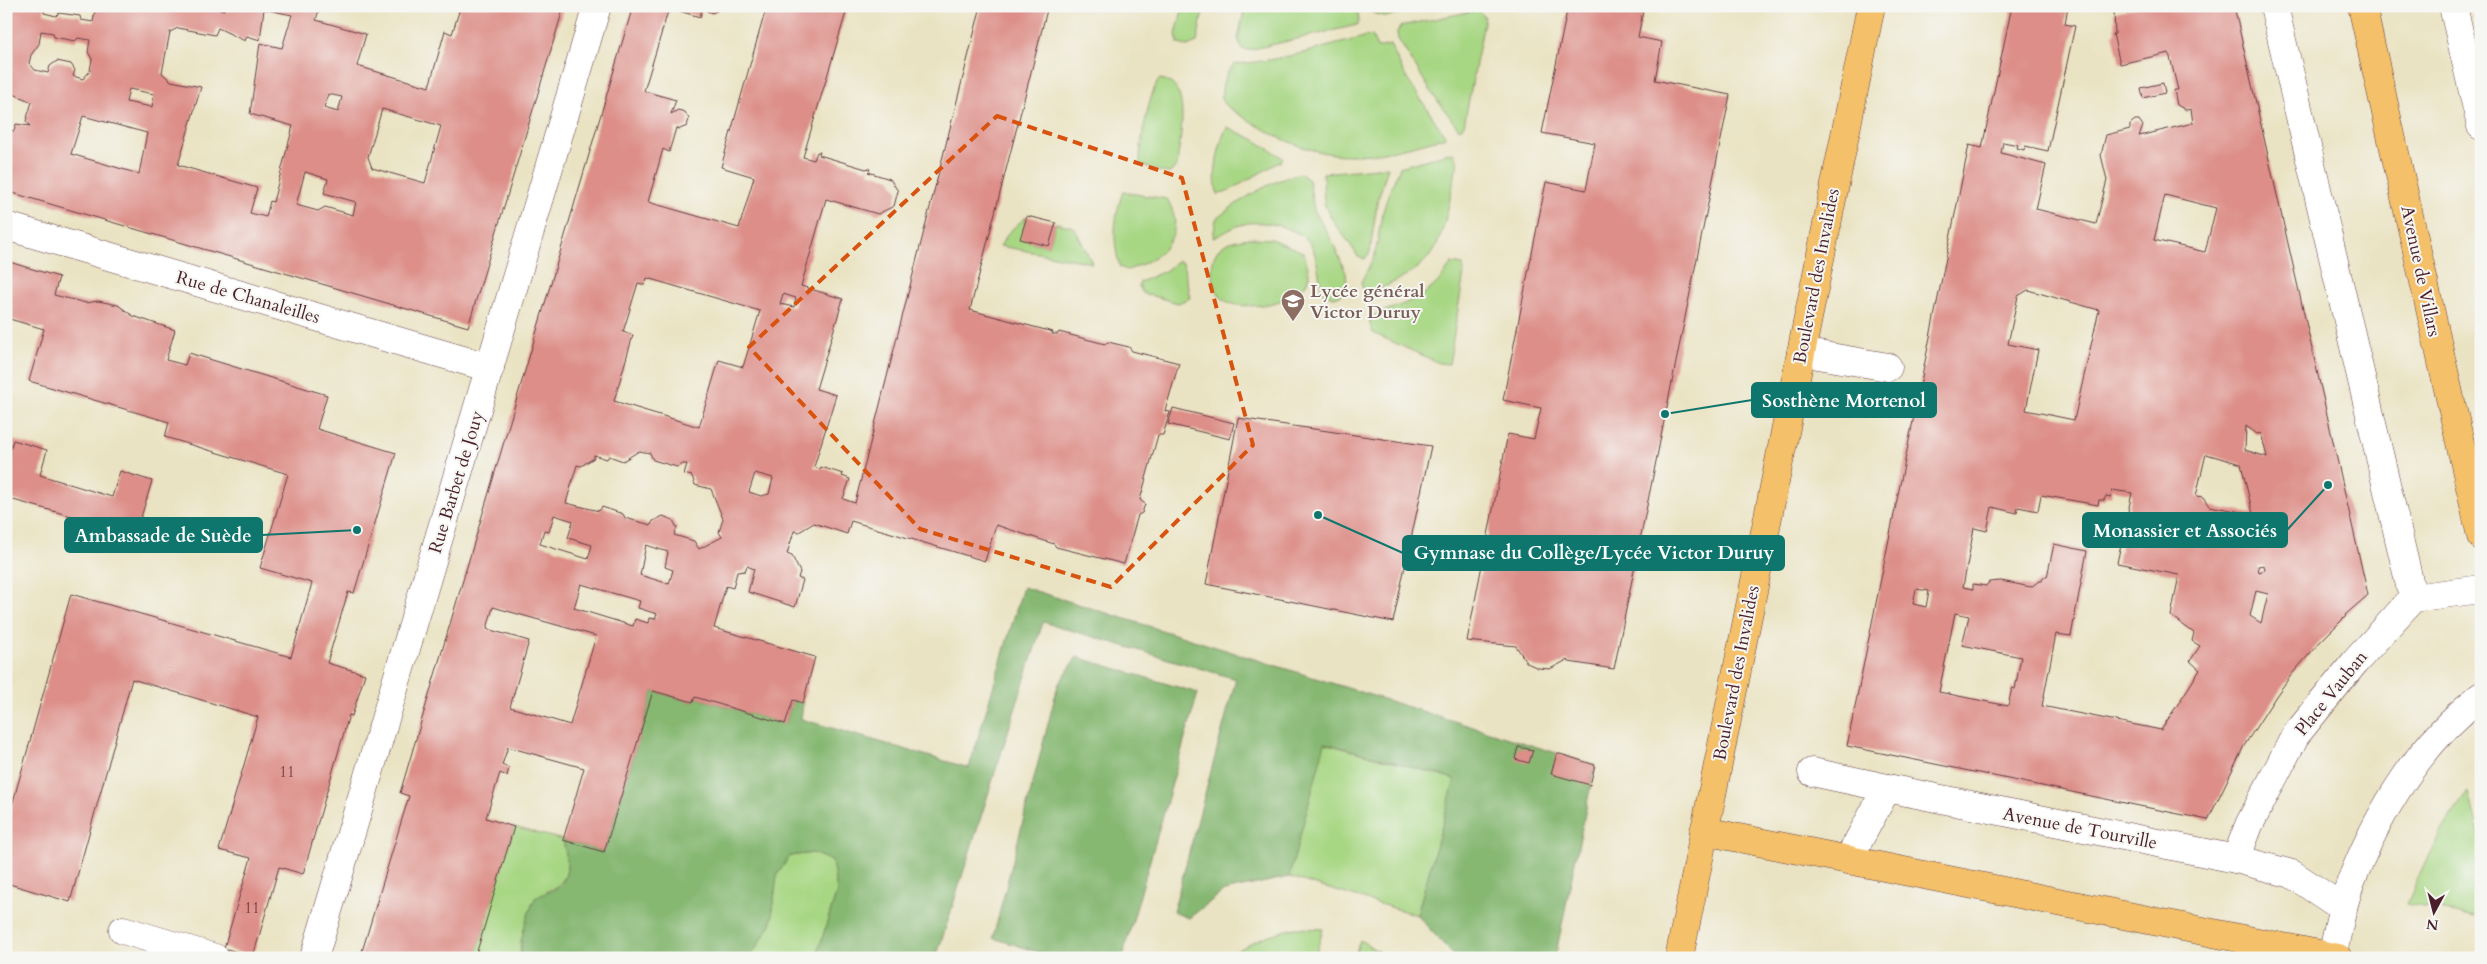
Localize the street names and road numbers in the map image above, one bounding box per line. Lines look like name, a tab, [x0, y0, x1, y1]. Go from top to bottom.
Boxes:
street label: Boulevard des Invalides	[1787, 186, 1846, 366]
street label: Avenue de Villars	[2394, 203, 2447, 339]
street label: Rue de Chanaleilles	[173, 265, 323, 330]
street label: Rue Barbet de Jouy	[423, 407, 490, 557]
street label: Boulevard des Invalides	[1707, 583, 1766, 763]
street label: Place Vauban	[2289, 645, 2374, 741]
street label: Avenue de Tourville	[2001, 801, 2159, 856]

